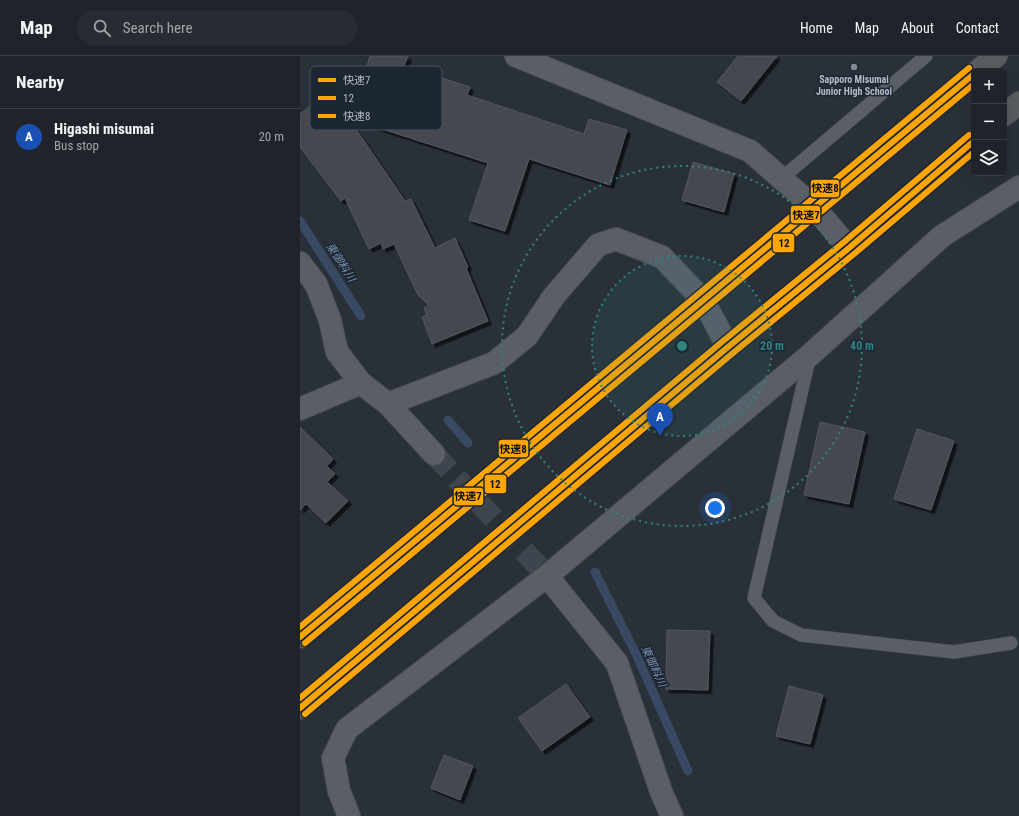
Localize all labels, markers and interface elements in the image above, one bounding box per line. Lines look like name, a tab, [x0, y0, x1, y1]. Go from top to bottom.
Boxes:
search box	[77, 10, 357, 46]
text: Map	[20, 16, 53, 39]
icon: search	[91, 17, 113, 39]
text: Search here	[123, 19, 193, 37]
text: Home	[800, 20, 833, 36]
text: Map	[855, 20, 879, 36]
text: About	[901, 20, 934, 36]
text: Contact	[956, 20, 999, 36]
marker: Sapporo Misumai Junior High School	[849, 62, 859, 72]
legend	[310, 66, 442, 130]
map controls	[971, 68, 1007, 176]
button: +	[971, 68, 1007, 104]
text: Nearby	[16, 72, 64, 92]
text: 快速7	[343, 74, 370, 87]
place label: Sapporo Misumai Junior High School	[816, 74, 892, 97]
text: 12	[343, 92, 354, 105]
button: −	[971, 104, 1007, 140]
text: 快速8	[343, 110, 370, 123]
text: Higashi misumai	[54, 120, 154, 138]
text: A	[25, 129, 33, 144]
text: 20 m	[258, 129, 284, 144]
text: Bus stop	[54, 138, 99, 153]
button: layers	[971, 140, 1007, 176]
line badge: 快速8	[810, 179, 840, 198]
text: 快速8	[811, 182, 839, 195]
line badge: 快速7	[790, 205, 821, 224]
text: 快速7	[792, 209, 820, 222]
line badge: 12	[772, 233, 795, 253]
text: 12	[778, 237, 790, 250]
water label: 東御料川	[323, 240, 359, 285]
centre of rings	[675, 339, 689, 353]
text: 20 m	[760, 339, 784, 353]
text: 40 m	[850, 339, 874, 353]
pin: A	[647, 403, 673, 436]
line badge: 快速8	[498, 439, 529, 458]
text: 快速8	[499, 443, 527, 456]
line badge: 12	[484, 474, 507, 494]
text: 12	[489, 478, 501, 491]
line badge: 快速7	[453, 487, 484, 506]
text: 快速7	[454, 490, 482, 503]
your location	[705, 498, 725, 518]
water label: 東御料川	[638, 644, 669, 690]

